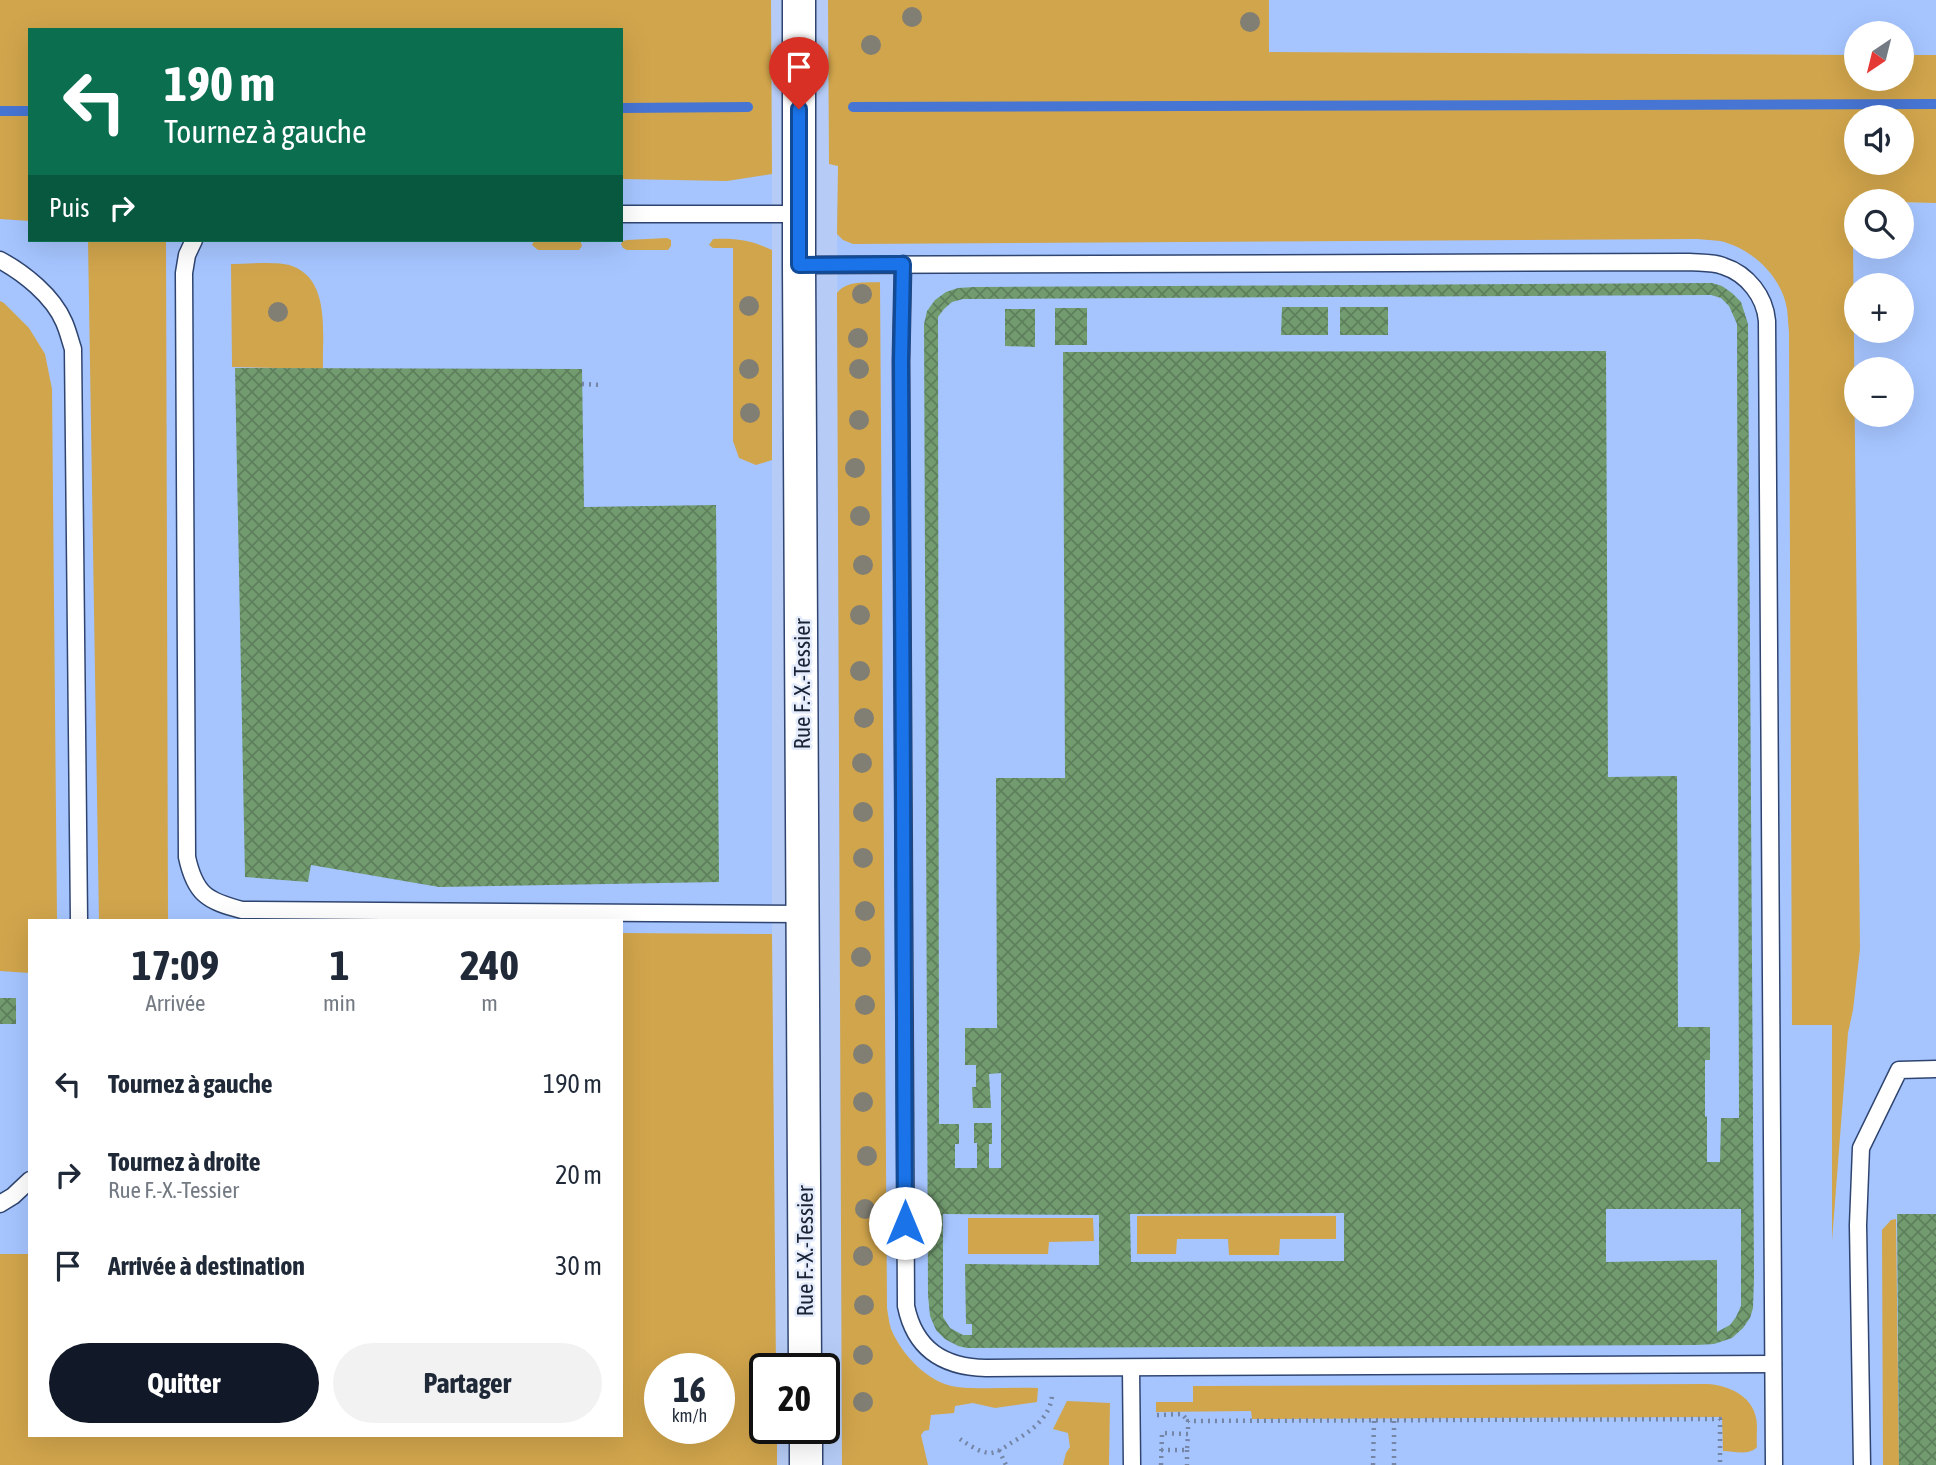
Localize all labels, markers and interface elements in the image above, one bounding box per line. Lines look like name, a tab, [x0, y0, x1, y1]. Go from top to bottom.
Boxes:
north arrow	[1844, 21, 1914, 91]
map controls	[1844, 21, 1914, 427]
pin	[769, 37, 829, 109]
icon: arrive	[780, 48, 818, 86]
text: 190 m	[164, 55, 275, 111]
icon: left	[49, 56, 140, 147]
button: sound	[1844, 105, 1914, 175]
text: Tournez à gauche	[164, 113, 367, 150]
icon: right	[103, 189, 141, 227]
button: search	[1844, 189, 1914, 259]
text: Puis	[49, 193, 89, 223]
button: +	[1844, 273, 1914, 343]
button: −	[1844, 357, 1914, 427]
street label: Rue F.-X.-Tessier	[789, 617, 815, 750]
text: 17:09	[132, 941, 219, 989]
text: 1	[330, 941, 349, 989]
text: 240	[460, 941, 519, 989]
text: Arrivée	[145, 990, 206, 1016]
text: min	[323, 990, 356, 1016]
text: m	[481, 990, 498, 1016]
icon: left	[49, 1065, 87, 1103]
text: Tournez à gauche	[108, 1069, 273, 1099]
text: 190 m	[543, 1069, 602, 1099]
text: Tournez à droite	[108, 1147, 261, 1177]
icon: right	[49, 1156, 87, 1194]
text: 20 m	[555, 1160, 602, 1190]
text: Rue F.-X.-Tessier	[108, 1177, 239, 1203]
street label: Rue F.-X.-Tessier	[792, 1184, 818, 1317]
position arrow	[868, 1186, 942, 1260]
icon: arrive	[49, 1247, 87, 1285]
text: Arrivée à destination	[108, 1251, 305, 1281]
text: 30 m	[555, 1251, 602, 1281]
button: Quitter	[49, 1343, 319, 1423]
button: Partager	[333, 1343, 602, 1423]
speed limit sign: 20	[749, 1353, 840, 1444]
text: 16	[673, 1369, 706, 1409]
text: km/h	[672, 1405, 707, 1426]

